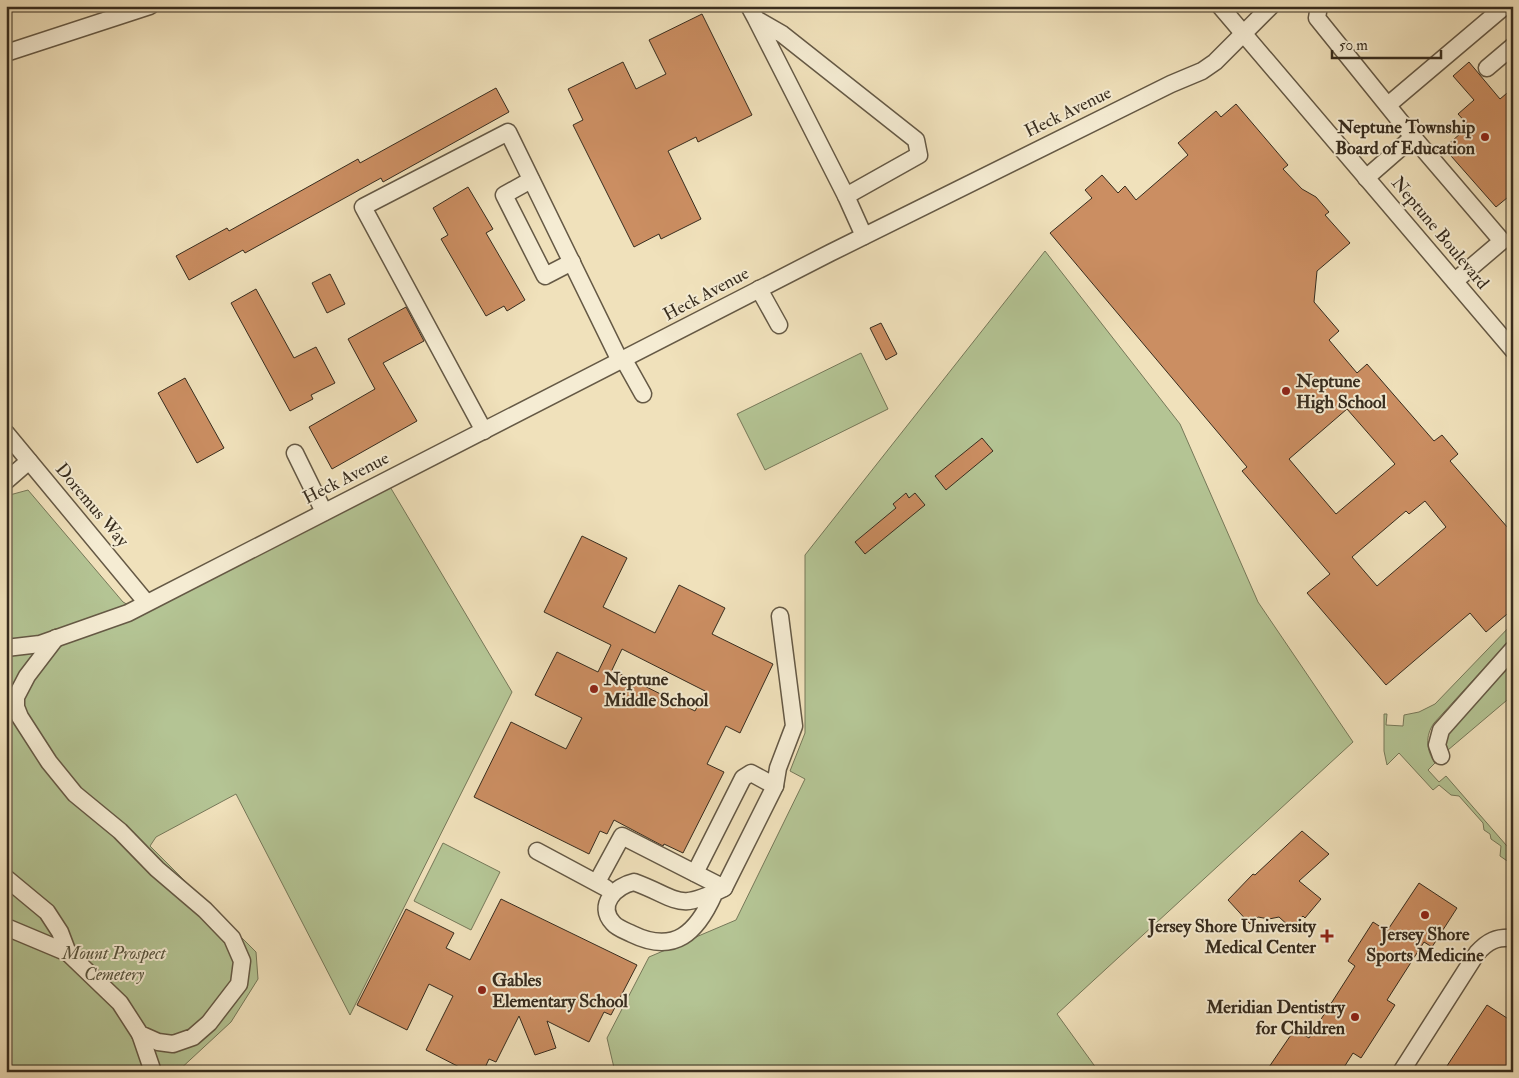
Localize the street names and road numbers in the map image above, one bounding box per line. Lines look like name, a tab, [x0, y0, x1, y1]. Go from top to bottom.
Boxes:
street label: Heck Avenue	[1021, 81, 1116, 143]
street label: Neptune Boulevard	[1386, 172, 1494, 294]
street label: Heck Avenue	[659, 262, 753, 326]
street label: Heck Avenue	[299, 446, 393, 510]
street label: Doremus Way	[50, 458, 134, 552]

